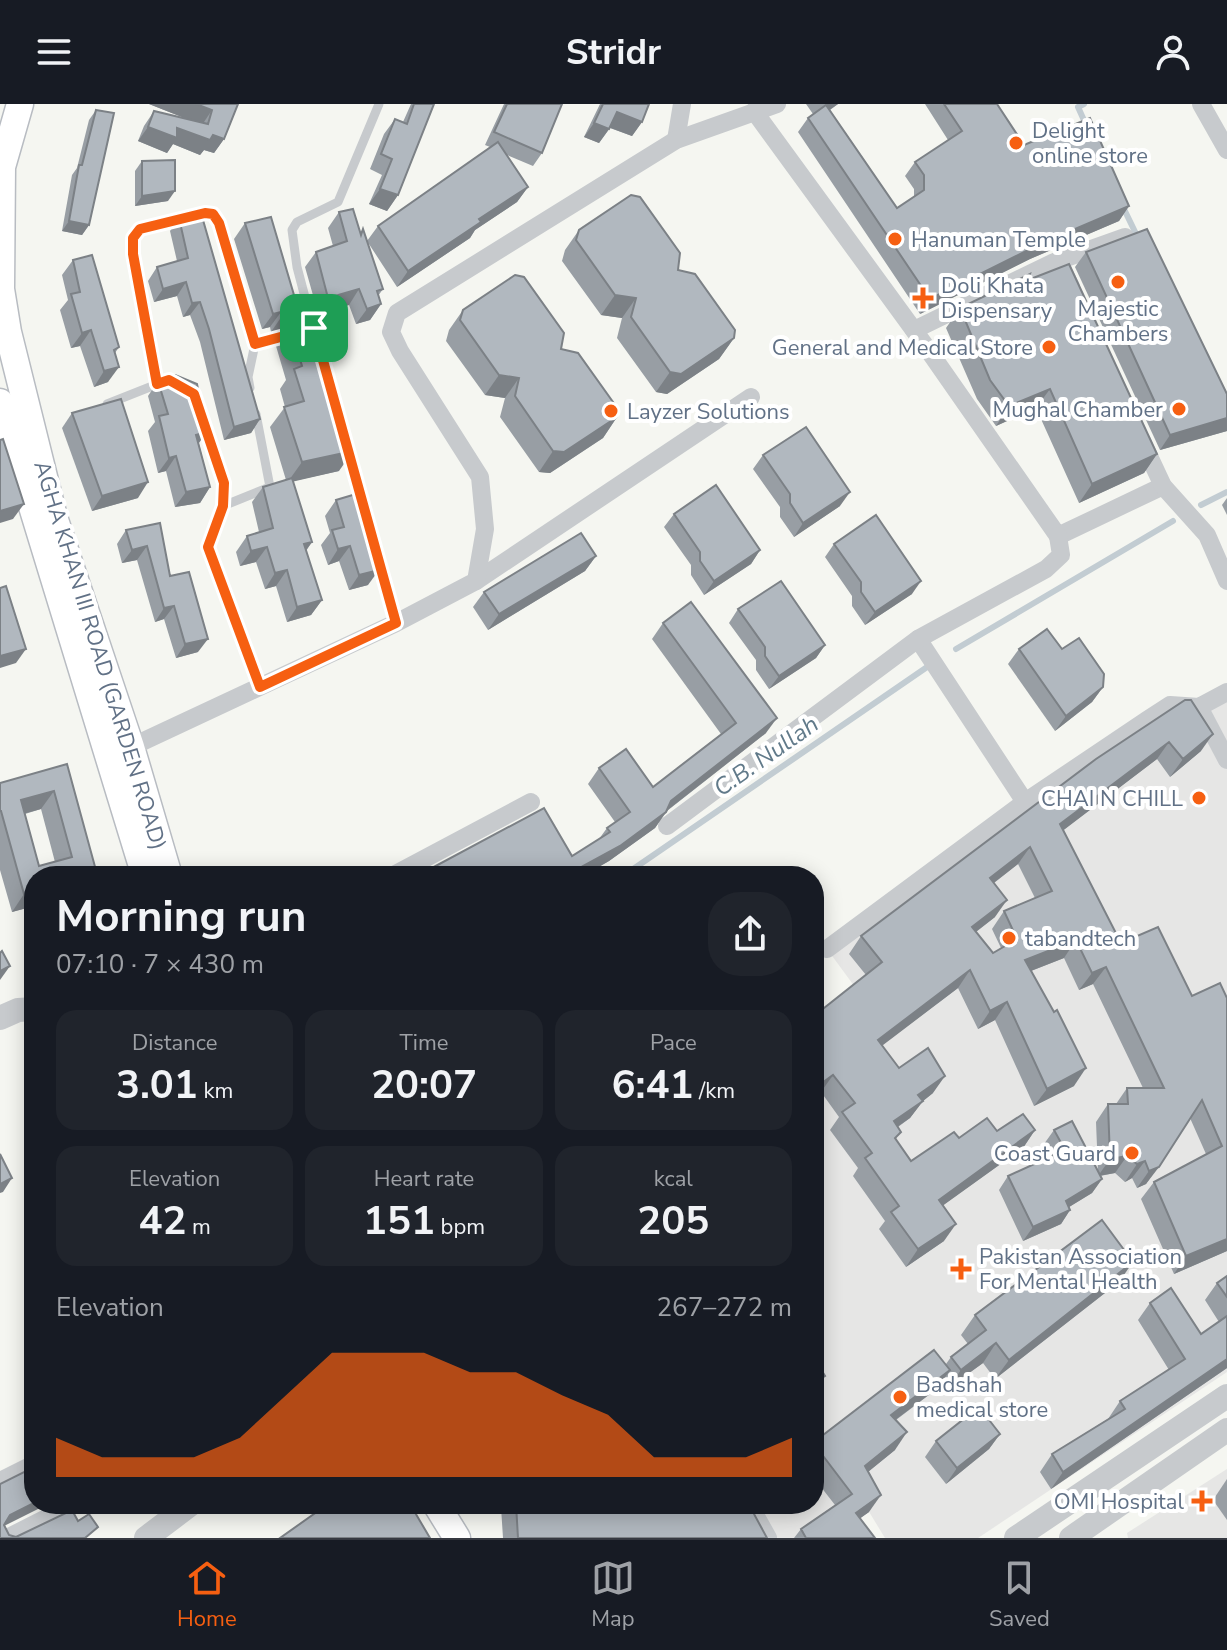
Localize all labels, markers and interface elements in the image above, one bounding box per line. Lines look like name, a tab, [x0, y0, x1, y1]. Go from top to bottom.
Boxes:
text: Stridr	[566, 28, 661, 77]
icon: menu	[32, 30, 76, 74]
icon: person	[1151, 30, 1195, 74]
place label: Delight online store	[1032, 116, 1148, 171]
marker: Delight online store	[1007, 134, 1025, 152]
place label: Hanuman Temple	[911, 225, 1086, 255]
marker: Hanuman Temple	[886, 230, 904, 248]
place label: Doli Khata Dispensary	[941, 271, 1053, 326]
marker: Majestic Chambers	[1109, 273, 1127, 291]
marker: Doli Khata Dispensary	[912, 287, 934, 309]
pin	[280, 294, 348, 362]
place label: Majestic Chambers	[1068, 294, 1168, 349]
icon: arrive	[292, 306, 336, 350]
place label: General and Medical Store	[772, 333, 1033, 363]
marker: General and Medical Store	[1040, 338, 1058, 356]
place label: Mughal Chamber	[992, 395, 1163, 425]
place label: Layzer Solutions	[627, 397, 790, 427]
marker: Mughal Chamber	[1170, 400, 1188, 418]
marker: Layzer Solutions	[602, 402, 620, 420]
street label: AGHA KHAN III ROAD (GARDEN ROAD)	[26, 457, 174, 854]
water label: C.B. Nullah	[707, 708, 825, 804]
place label: CHAI N CHILL	[1041, 784, 1183, 814]
marker: CHAI N CHILL	[1190, 789, 1208, 807]
text: Morning run	[56, 887, 306, 947]
button: share	[708, 892, 792, 976]
place label: tabandtech	[1025, 924, 1136, 954]
marker: tabandtech	[1000, 929, 1018, 947]
text: 07:10 · 7 × 430 m	[56, 947, 264, 982]
text: Distance	[132, 1028, 217, 1058]
text: Time	[400, 1028, 448, 1058]
text: Pace	[650, 1028, 697, 1058]
text: 3.01	[116, 1058, 198, 1112]
text: 20:07	[371, 1058, 477, 1112]
text: 6:41	[612, 1058, 693, 1112]
text: km	[198, 1076, 233, 1106]
text: /km	[693, 1076, 735, 1106]
place label: Coast Guard	[994, 1139, 1116, 1169]
marker: Coast Guard	[1123, 1144, 1141, 1162]
text: Elevation	[129, 1164, 220, 1194]
text: Heart rate	[374, 1164, 474, 1194]
text: kcal	[654, 1164, 693, 1194]
text: 42	[138, 1194, 186, 1248]
text: 151	[363, 1194, 435, 1248]
text: 205	[637, 1194, 709, 1248]
text: m	[186, 1212, 211, 1242]
text: bpm	[435, 1212, 485, 1242]
place label: Pakistan Association For Mental Health	[979, 1242, 1182, 1297]
marker: Pakistan Association For Mental Health	[950, 1258, 972, 1280]
text: Elevation	[56, 1290, 164, 1325]
text: 267–272 m	[656, 1290, 792, 1325]
place label: Badshah medical store	[916, 1370, 1048, 1425]
marker: Badshah medical store	[891, 1388, 909, 1406]
place label: OMI Hospital	[1054, 1487, 1184, 1517]
marker: OMI Hospital	[1191, 1490, 1213, 1512]
tab: Home	[177, 1556, 237, 1634]
tab: Map	[591, 1556, 635, 1634]
tab: Saved	[989, 1556, 1050, 1634]

